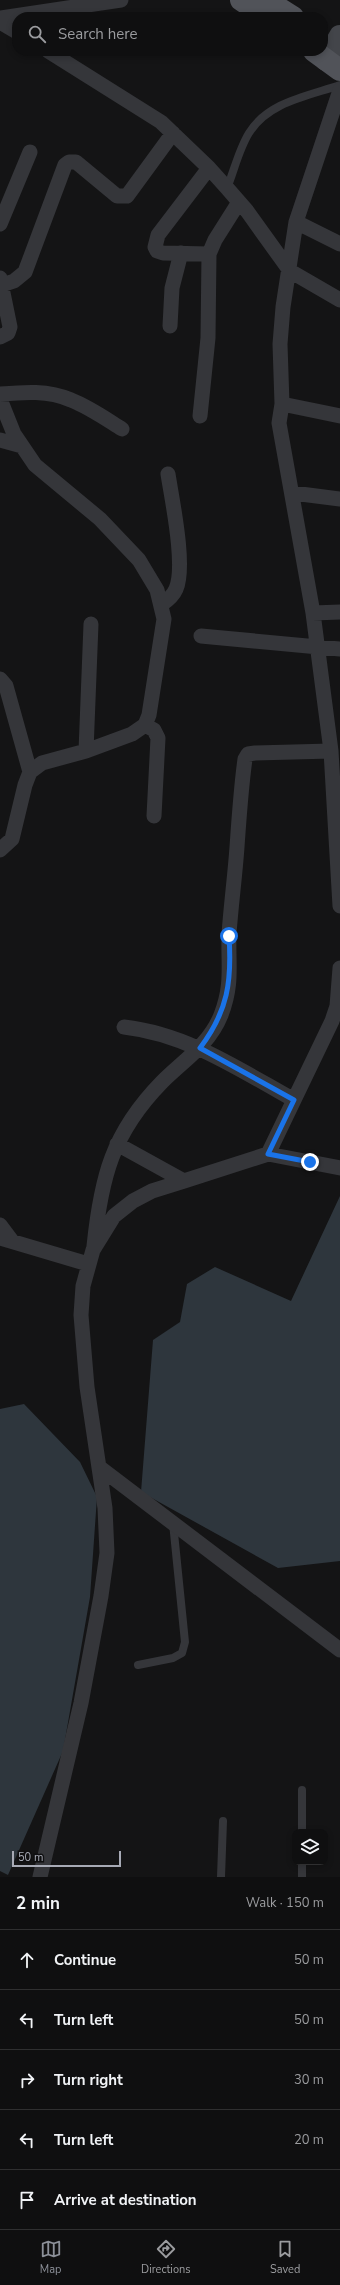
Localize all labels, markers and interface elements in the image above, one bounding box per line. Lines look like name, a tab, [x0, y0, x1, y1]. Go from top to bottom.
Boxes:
search box	[12, 12, 328, 56]
icon: search	[26, 23, 48, 45]
text: Search here	[58, 24, 138, 44]
route start	[220, 927, 238, 945]
route end	[301, 1153, 319, 1171]
map controls	[292, 1829, 328, 1865]
button: layers	[292, 1829, 328, 1865]
scale bar	[12, 1849, 121, 1868]
text: 50 m	[18, 1850, 43, 1865]
text: 2 min	[16, 1892, 60, 1915]
text: Walk · 150 m	[246, 1894, 324, 1912]
icon: ahead	[16, 1949, 38, 1971]
text: Continue	[54, 1950, 116, 1970]
text: 50 m	[294, 1951, 324, 1969]
icon: left	[16, 2009, 38, 2031]
text: Turn left	[54, 2010, 113, 2030]
text: 50 m	[294, 2011, 324, 2029]
icon: right	[16, 2069, 38, 2091]
text: Turn right	[54, 2070, 123, 2090]
text: 30 m	[294, 2071, 324, 2089]
icon: left	[16, 2129, 38, 2151]
text: Turn left	[54, 2130, 113, 2150]
text: 20 m	[294, 2131, 324, 2149]
icon: arrive	[16, 2189, 38, 2211]
text: Arrive at destination	[54, 2190, 197, 2210]
tab: Map	[40, 2238, 62, 2277]
tab: Directions	[141, 2238, 191, 2277]
tab: Saved	[270, 2238, 300, 2277]

